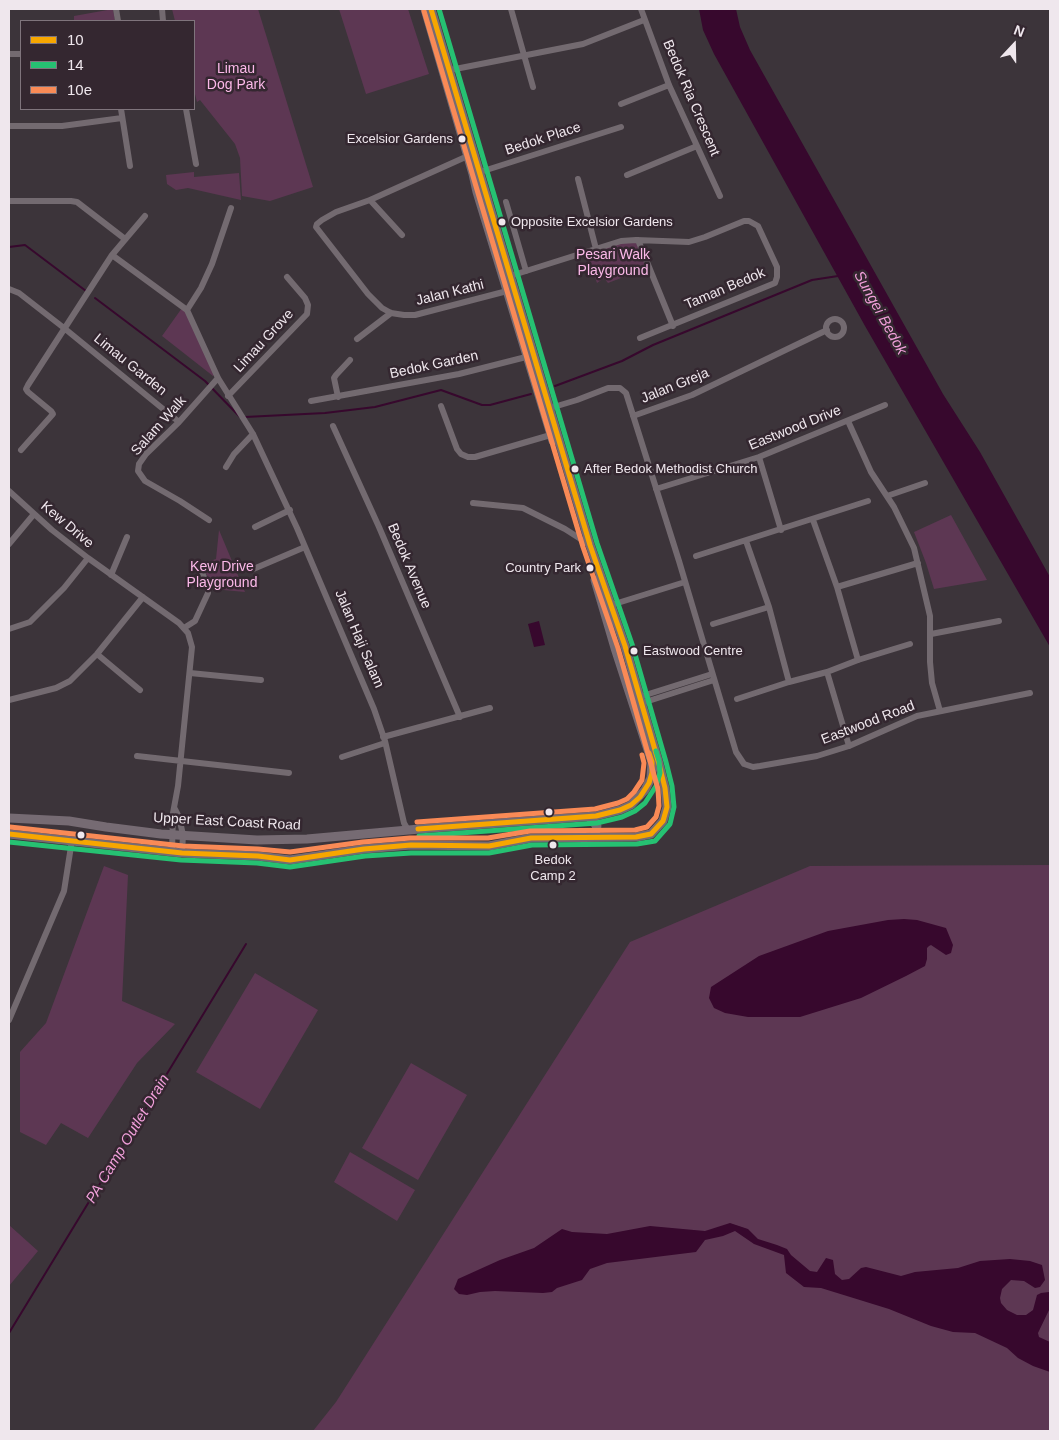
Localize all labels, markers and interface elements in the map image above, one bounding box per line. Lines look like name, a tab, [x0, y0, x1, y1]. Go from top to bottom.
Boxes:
legend	[20, 20, 195, 110]
north arrow	[989, 20, 1039, 70]
text: N	[1012, 22, 1027, 40]
text: 10	[67, 31, 84, 48]
street label: Bedok Ria Crescent	[659, 37, 723, 159]
text: 14	[67, 56, 84, 73]
park label: Limau Dog Park	[207, 61, 265, 94]
text: 10e	[67, 81, 92, 98]
street label: Bedok Place	[503, 119, 583, 159]
place label: Excelsior Gardens	[347, 131, 453, 147]
marker: Excelsior Gardens	[457, 134, 467, 144]
place label: Opposite Excelsior Gardens	[511, 214, 673, 230]
marker: Opposite Excelsior Gardens	[497, 217, 507, 227]
park label: Pesari Walk Playground	[576, 247, 650, 280]
street label: Taman Bedok	[682, 265, 768, 313]
water label: Sungei Bedok	[849, 268, 911, 358]
street label: Jalan Kathi	[414, 276, 486, 310]
street label: Limau Grove	[231, 306, 297, 376]
street label: Limau Garden	[90, 331, 170, 399]
street label: Bedok Garden	[388, 347, 480, 383]
street label: Jalan Greja	[639, 365, 711, 407]
street label: Salam Walk	[128, 393, 190, 459]
street label: Eastwood Drive	[746, 402, 844, 454]
place label: After Bedok Methodist Church	[584, 461, 757, 477]
marker: After Bedok Methodist Church	[570, 464, 580, 474]
street label: Kew Drive	[37, 498, 97, 552]
street label: Bedok Avenue	[384, 521, 434, 611]
park label: Kew Drive Playground	[187, 559, 257, 592]
place label: Country Park	[505, 560, 581, 576]
marker: Country Park	[585, 563, 595, 573]
street label: Jalan Haji Salam	[331, 587, 387, 691]
place label: Eastwood Centre	[643, 643, 743, 659]
marker: Eastwood Centre	[629, 646, 639, 656]
street label: Eastwood Road	[819, 697, 917, 749]
unlabelled marker	[544, 807, 554, 817]
street label: Upper East Coast Road	[153, 810, 301, 834]
unlabelled marker	[76, 830, 86, 840]
marker: Bedok Camp 2	[548, 840, 558, 850]
place label: Bedok Camp 2	[530, 852, 576, 883]
water label: PA Camp Outlet Drain	[82, 1071, 174, 1207]

